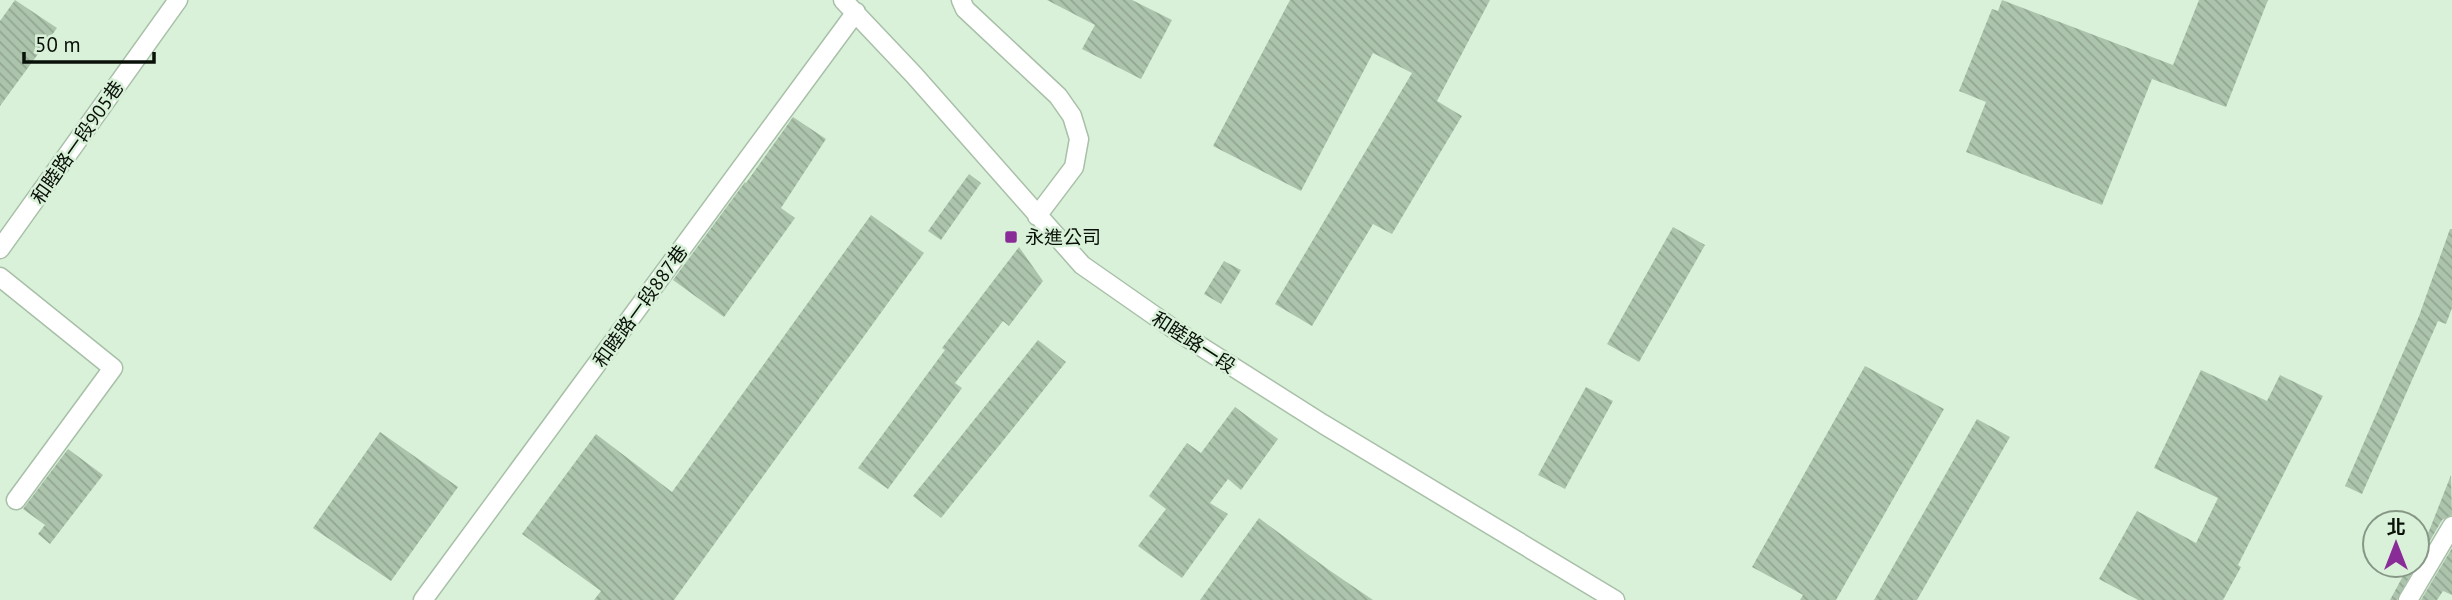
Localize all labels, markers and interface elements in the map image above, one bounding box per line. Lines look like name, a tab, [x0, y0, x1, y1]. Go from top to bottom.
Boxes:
scale bar	[24, 21, 154, 65]
text: 50 m	[35, 31, 81, 58]
street label: 和睦路一段905巷	[26, 76, 128, 208]
place label: 永進公司	[1025, 225, 1101, 249]
marker: 永進公司	[1003, 229, 1019, 245]
street label: 和睦路一段887巷	[588, 240, 692, 372]
street label: 和睦路一段	[1148, 306, 1240, 378]
north arrow	[2361, 509, 2431, 579]
text: 北	[2386, 515, 2406, 539]

